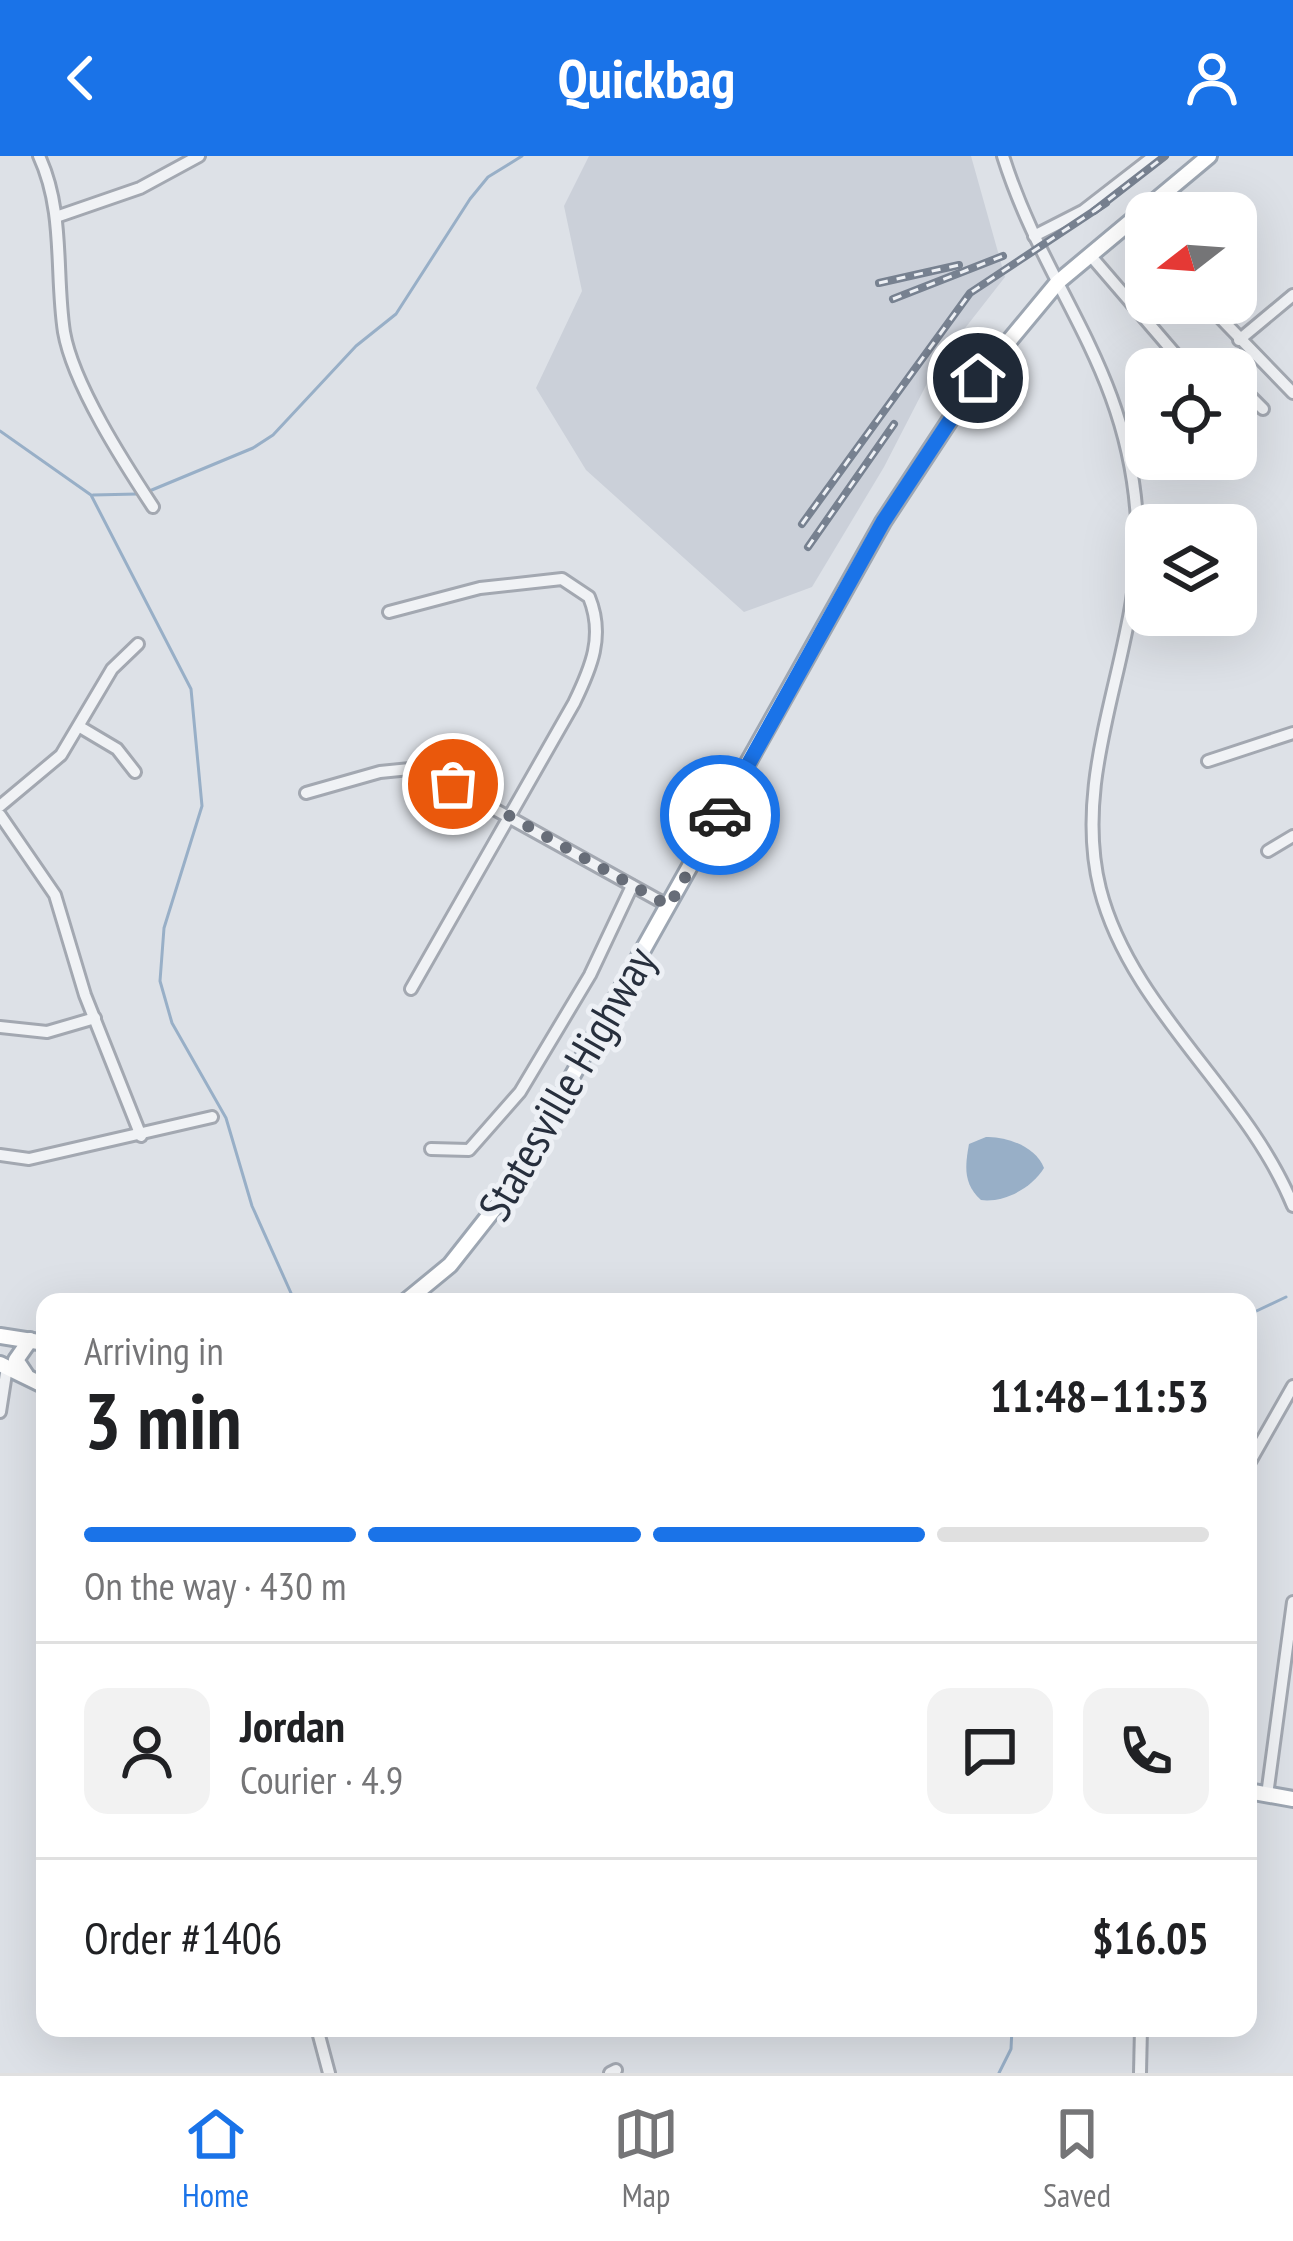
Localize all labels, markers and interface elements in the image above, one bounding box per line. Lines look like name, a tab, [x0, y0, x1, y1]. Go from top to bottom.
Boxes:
text: Quickbag	[558, 43, 735, 113]
icon: back	[48, 45, 114, 111]
icon: person	[1179, 45, 1245, 111]
north arrow	[1125, 192, 1257, 324]
map controls	[1125, 192, 1257, 636]
pin	[927, 327, 1029, 429]
icon: home	[945, 345, 1011, 411]
button: locate	[1125, 348, 1257, 480]
button: layers	[1125, 504, 1257, 636]
pin	[402, 733, 504, 835]
icon: bag	[420, 751, 486, 817]
courier	[660, 755, 780, 875]
icon: car	[687, 782, 753, 848]
street label: Statesville Highway	[464, 936, 668, 1230]
text: Arriving in	[84, 1325, 224, 1376]
text: 11:48–11:53	[990, 1366, 1209, 1424]
text: 3 min	[84, 1370, 242, 1471]
text: On the way · 430 m	[84, 1560, 346, 1611]
button: person	[84, 1688, 210, 1814]
button: chat	[927, 1688, 1053, 1814]
button: phone	[1083, 1688, 1209, 1814]
text: Jordan	[240, 1696, 345, 1754]
text: Courier · 4.9	[240, 1754, 403, 1805]
text: Order #1406	[84, 1908, 282, 1966]
text: $16.05	[1092, 1908, 1209, 1966]
tab: Home	[182, 2101, 249, 2216]
tab: Map	[613, 2101, 679, 2216]
tab: Saved	[1043, 2101, 1111, 2216]

